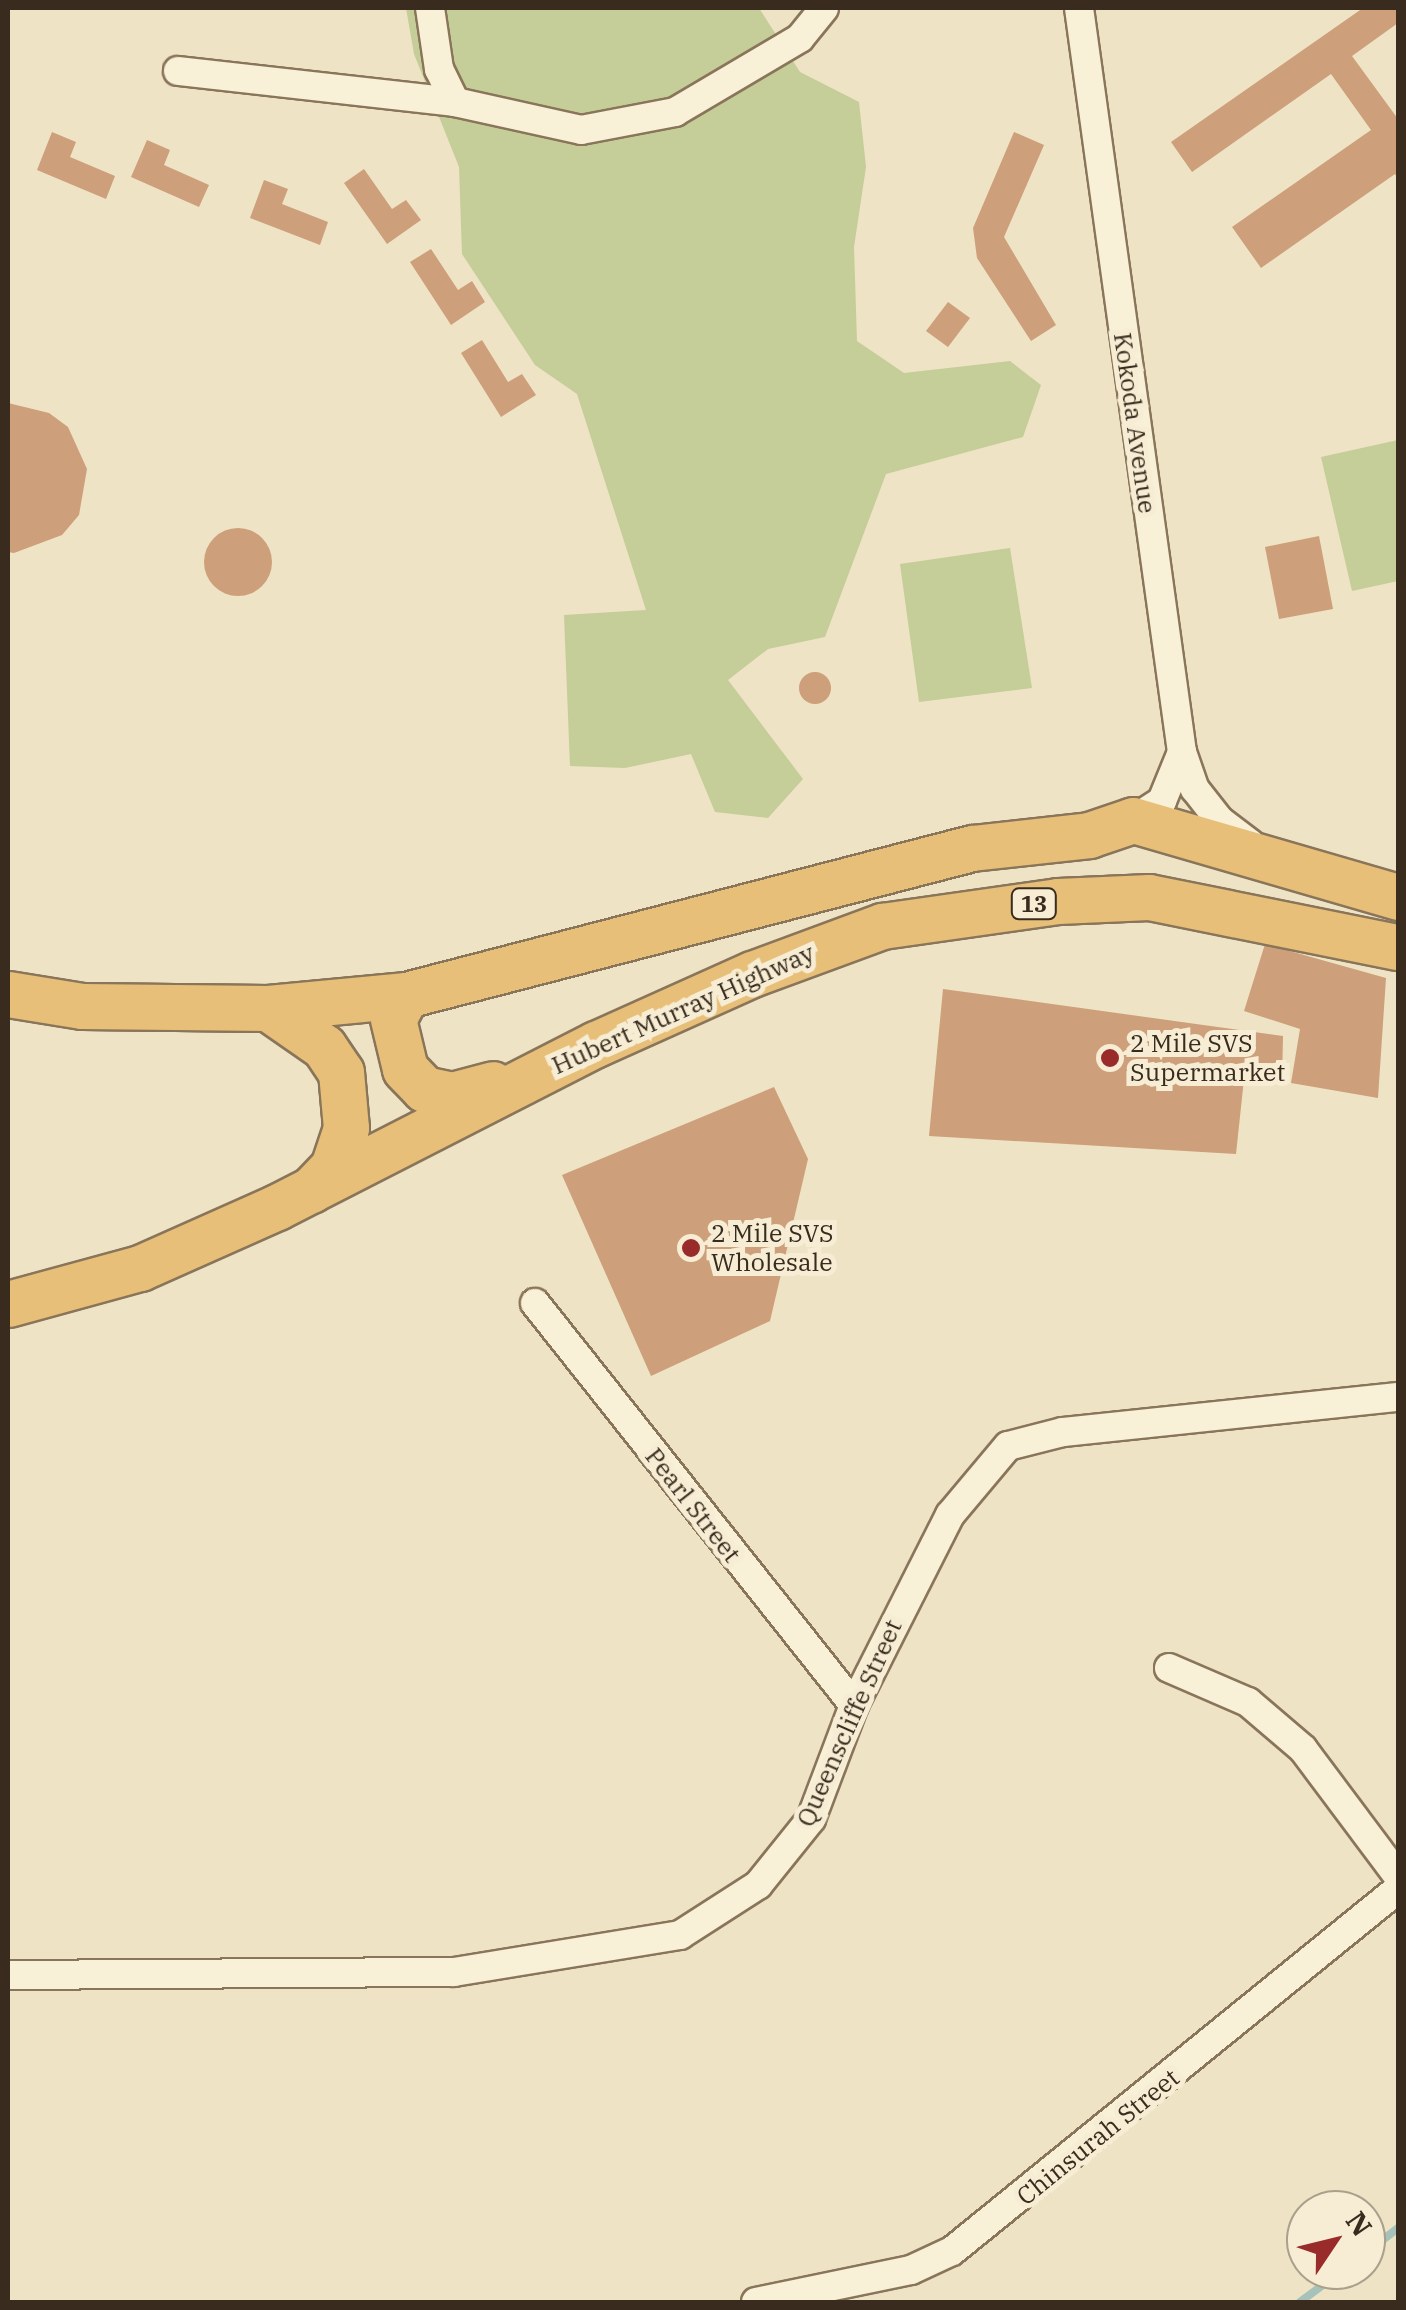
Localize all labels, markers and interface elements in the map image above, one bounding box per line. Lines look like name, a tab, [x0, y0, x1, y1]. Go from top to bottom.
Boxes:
street label: Kokoda Avenue	[1107, 331, 1163, 515]
road number: 13	[1009, 887, 1059, 921]
street label: Hubert Murray Highway	[547, 938, 819, 1080]
place label: 2 Mile SVS Supermarket	[1130, 1029, 1285, 1088]
marker: 2 Mile SVS Supermarket	[1099, 1047, 1121, 1069]
place label: 2 Mile SVS Wholesale	[711, 1219, 834, 1278]
marker: 2 Mile SVS Wholesale	[680, 1237, 702, 1259]
street label: Pearl Street	[639, 1442, 747, 1568]
street label: Queenscliffe Street	[790, 1615, 908, 1831]
street label: Chinsurah Street	[1011, 2063, 1185, 2211]
north arrow	[1286, 2190, 1386, 2290]
text: N	[1338, 2204, 1381, 2243]

